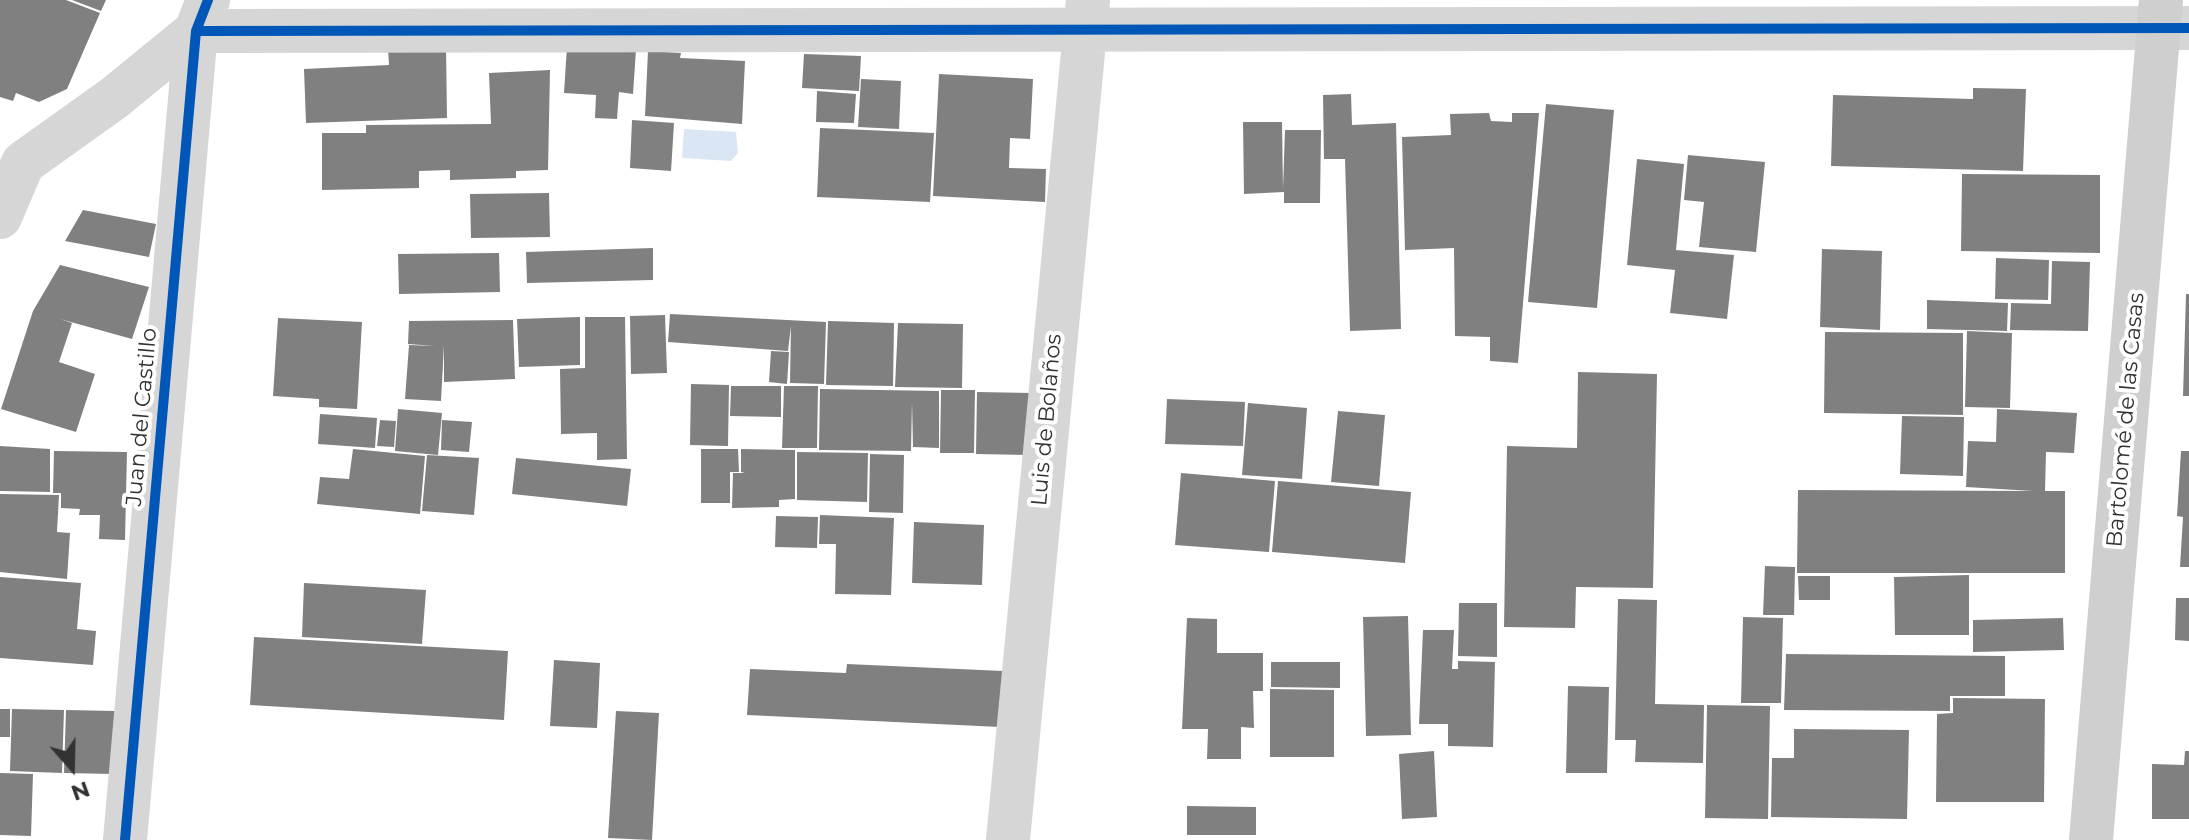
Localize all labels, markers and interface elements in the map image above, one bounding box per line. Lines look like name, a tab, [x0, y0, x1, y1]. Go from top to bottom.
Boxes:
street label: Bartolomé de las Casas	[2102, 292, 2150, 548]
street label: Juan del Castillo	[121, 327, 163, 507]
street label: Luis de Bolaños	[1026, 333, 1068, 507]
north arrow	[32, 728, 112, 808]
text: N	[67, 775, 93, 807]

